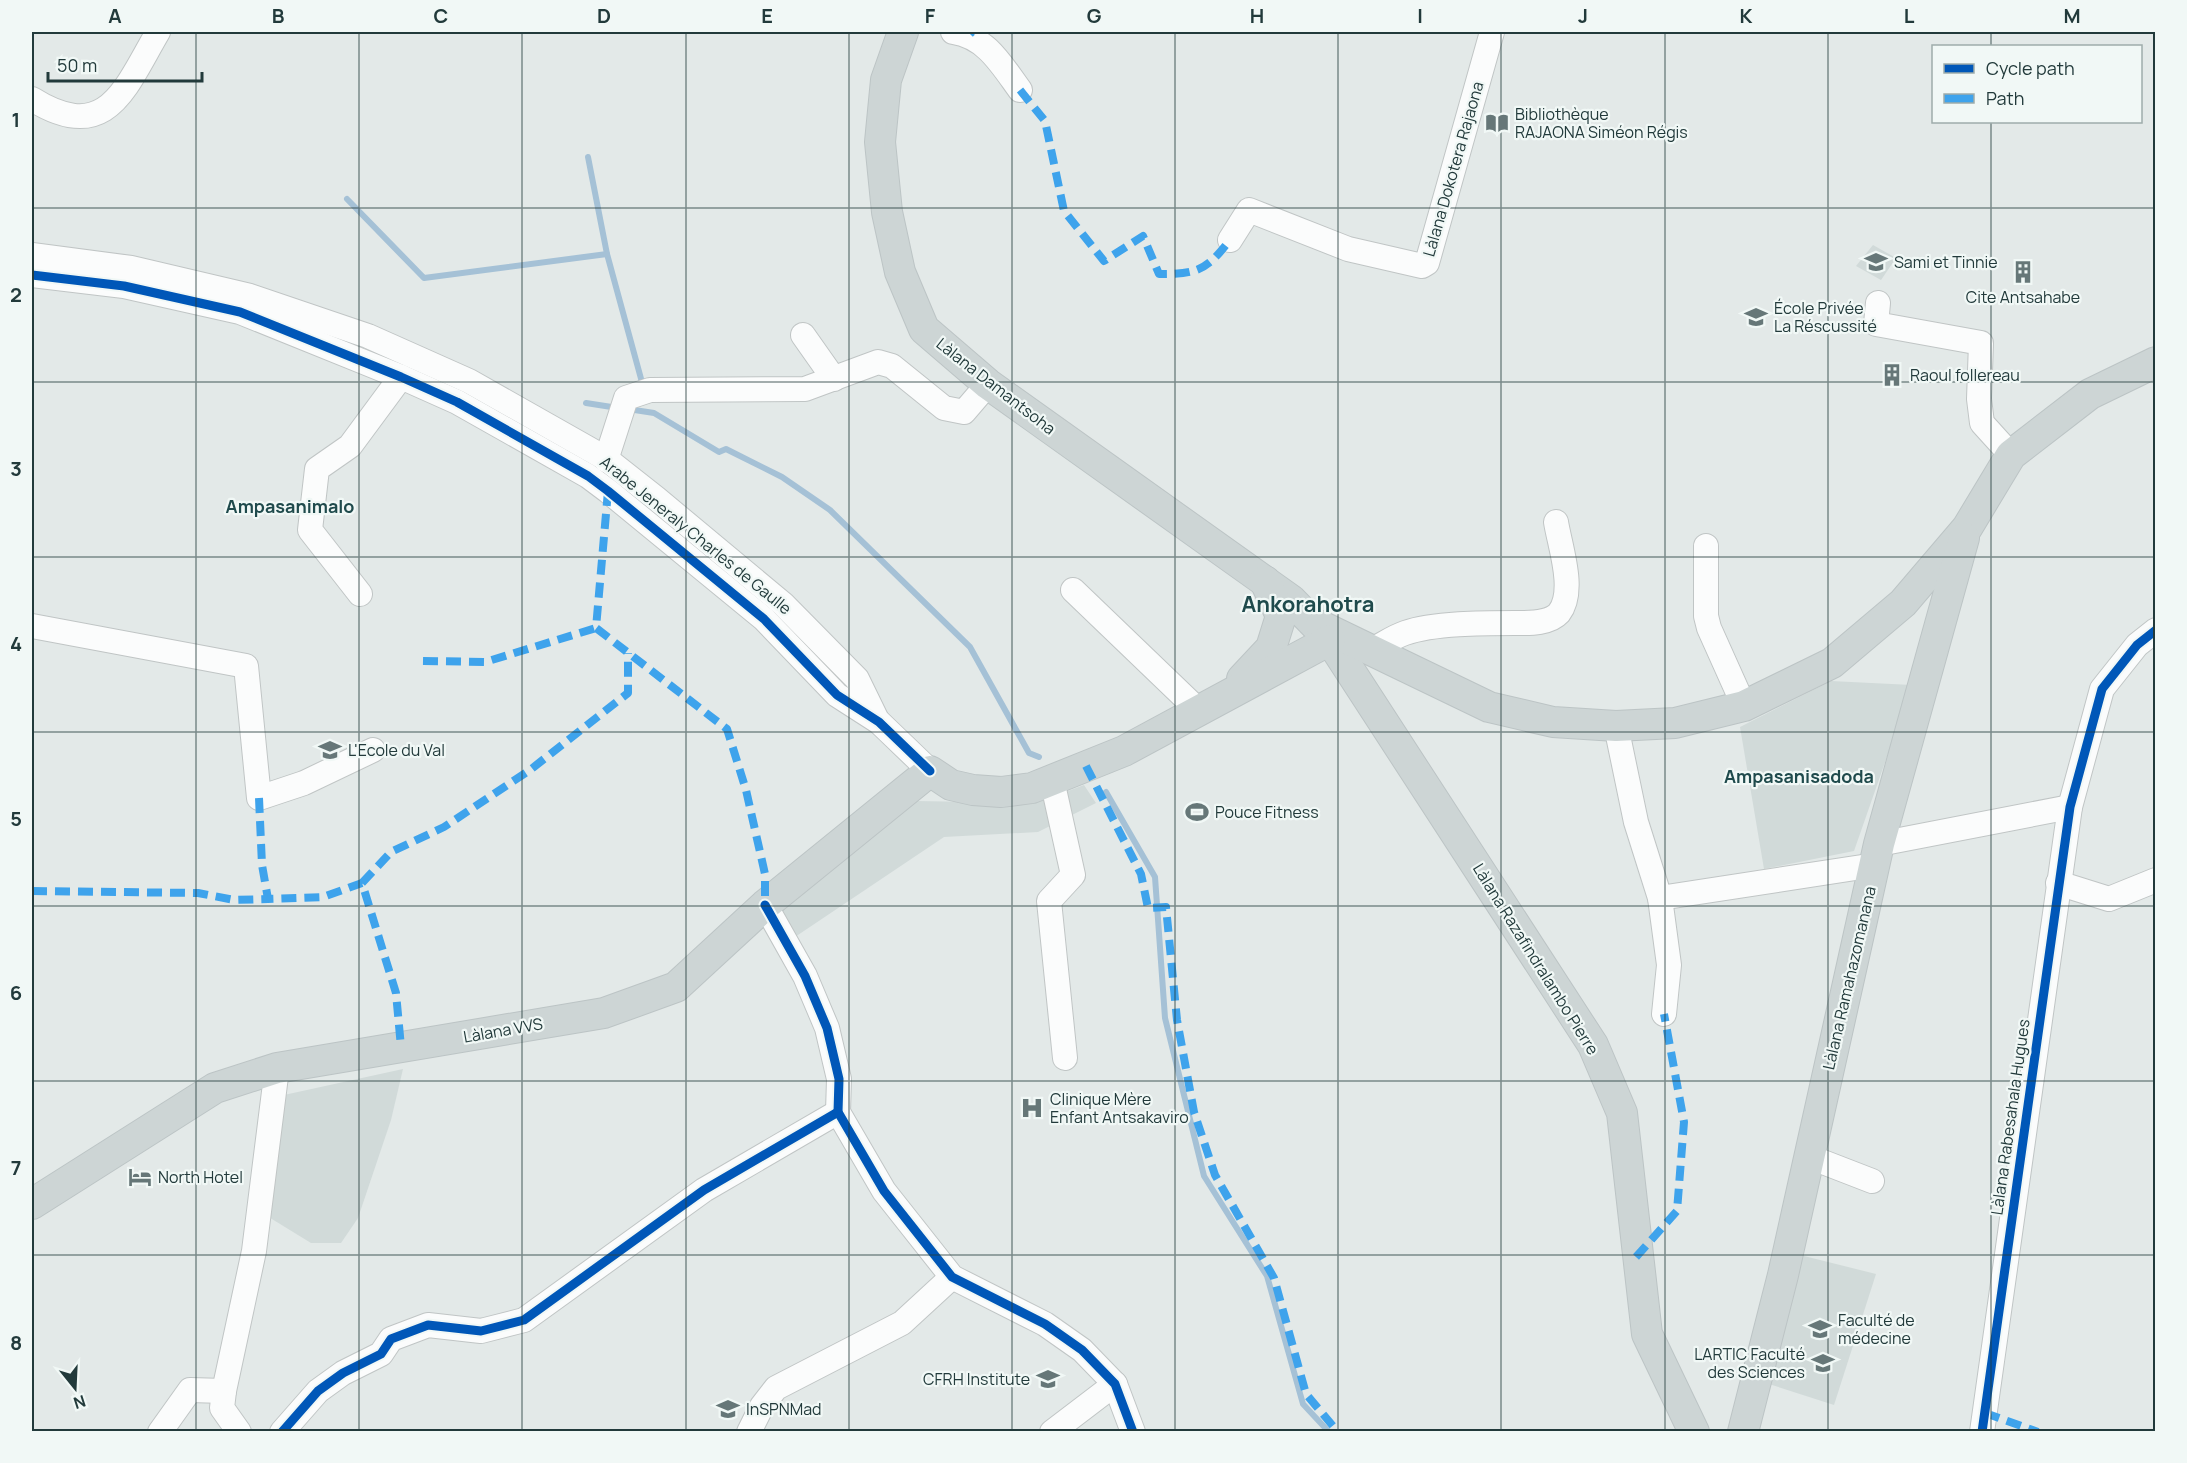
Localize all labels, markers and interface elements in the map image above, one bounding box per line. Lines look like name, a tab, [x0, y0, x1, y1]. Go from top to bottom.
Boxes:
text: A	[108, 2, 122, 29]
text: B	[272, 2, 285, 29]
text: C	[434, 2, 448, 29]
text: D	[597, 2, 611, 29]
text: E	[761, 2, 773, 29]
text: F	[925, 2, 936, 29]
text: G	[1087, 2, 1102, 29]
text: H	[1250, 2, 1264, 29]
text: I	[1417, 2, 1423, 29]
text: J	[1578, 2, 1588, 29]
text: K	[1740, 2, 1753, 29]
text: L	[1904, 2, 1915, 29]
text: M	[2063, 2, 2081, 29]
scale bar	[48, 45, 202, 83]
legend	[1932, 45, 2142, 123]
text: 50 m	[57, 53, 97, 77]
text: Cycle path	[1986, 56, 2075, 80]
street label: Làlana Dokotera Rajaona	[1417, 79, 1489, 259]
text: Path	[1986, 86, 2024, 110]
place label: Bibliothèque RAJAONA Siméon Régis	[1515, 103, 1688, 143]
text: 1	[12, 106, 20, 133]
library icon: Bibliothèque RAJAONA Siméon Régis	[1484, 110, 1510, 136]
school or university icon: Sami et Tinnie	[1863, 249, 1889, 275]
place label: Sami et Tinnie	[1894, 251, 1998, 273]
building icon: Cite Antsahabe	[2010, 259, 2036, 285]
text: 2	[10, 281, 22, 308]
place label: Cite Antsahabe	[1966, 286, 2080, 308]
place label: École Privée La Réscussité	[1774, 297, 1877, 337]
school or university icon: École Privée La Réscussité	[1743, 304, 1769, 330]
street label: Làlana Damantsoha	[932, 333, 1060, 439]
building icon: Raoul follereau	[1879, 362, 1905, 388]
place label: Raoul follereau	[1910, 364, 2020, 386]
street label: Arabe Jeneraly Charles de Gaulle	[596, 451, 796, 619]
text: 3	[10, 455, 22, 482]
district label: Ampasanimalo	[226, 494, 354, 518]
district label: Ankorahotra	[1242, 589, 1374, 619]
text: 4	[10, 630, 22, 657]
school or university icon: L'Ecole du Val	[317, 737, 343, 763]
place label: L'Ecole du Val	[348, 739, 445, 761]
district label: Ampasanisadoda	[1724, 764, 1874, 788]
sports icon: Pouce Fitness	[1184, 799, 1210, 825]
place label: Pouce Fitness	[1215, 801, 1319, 823]
text: 5	[10, 805, 22, 832]
street label: Làlana Razafindralambo Pierre	[1468, 859, 1604, 1059]
street label: Làlana Ramahazomanana	[1817, 884, 1881, 1072]
text: 6	[10, 979, 22, 1006]
street label: Làlana VVS	[462, 1012, 544, 1048]
street label: Làlana Rabesahala Hugues	[1985, 1018, 2035, 1216]
place label: Clinique Mère Enfant Antsakaviro	[1050, 1088, 1189, 1128]
hospital icon: Clinique Mère Enfant Antsakaviro	[1019, 1095, 1045, 1121]
text: 7	[11, 1154, 21, 1181]
hotel icon: North Hotel	[127, 1164, 153, 1190]
place label: North Hotel	[158, 1166, 243, 1188]
place label: Faculté de médecine	[1838, 1309, 1915, 1349]
school or university icon: Faculté de médecine	[1807, 1316, 1833, 1342]
text: 8	[10, 1329, 22, 1356]
place label: LARTIC Faculté des Sciences	[1694, 1343, 1805, 1383]
school or university icon: LARTIC Faculté des Sciences	[1810, 1350, 1836, 1376]
north arrow	[45, 1358, 105, 1418]
school or university icon: CFRH Institute	[1035, 1366, 1061, 1392]
place label: CFRH Institute	[923, 1368, 1030, 1390]
text: N	[71, 1390, 89, 1415]
school or university icon: InSPNMad	[715, 1396, 741, 1422]
place label: InSPNMad	[746, 1398, 822, 1420]

